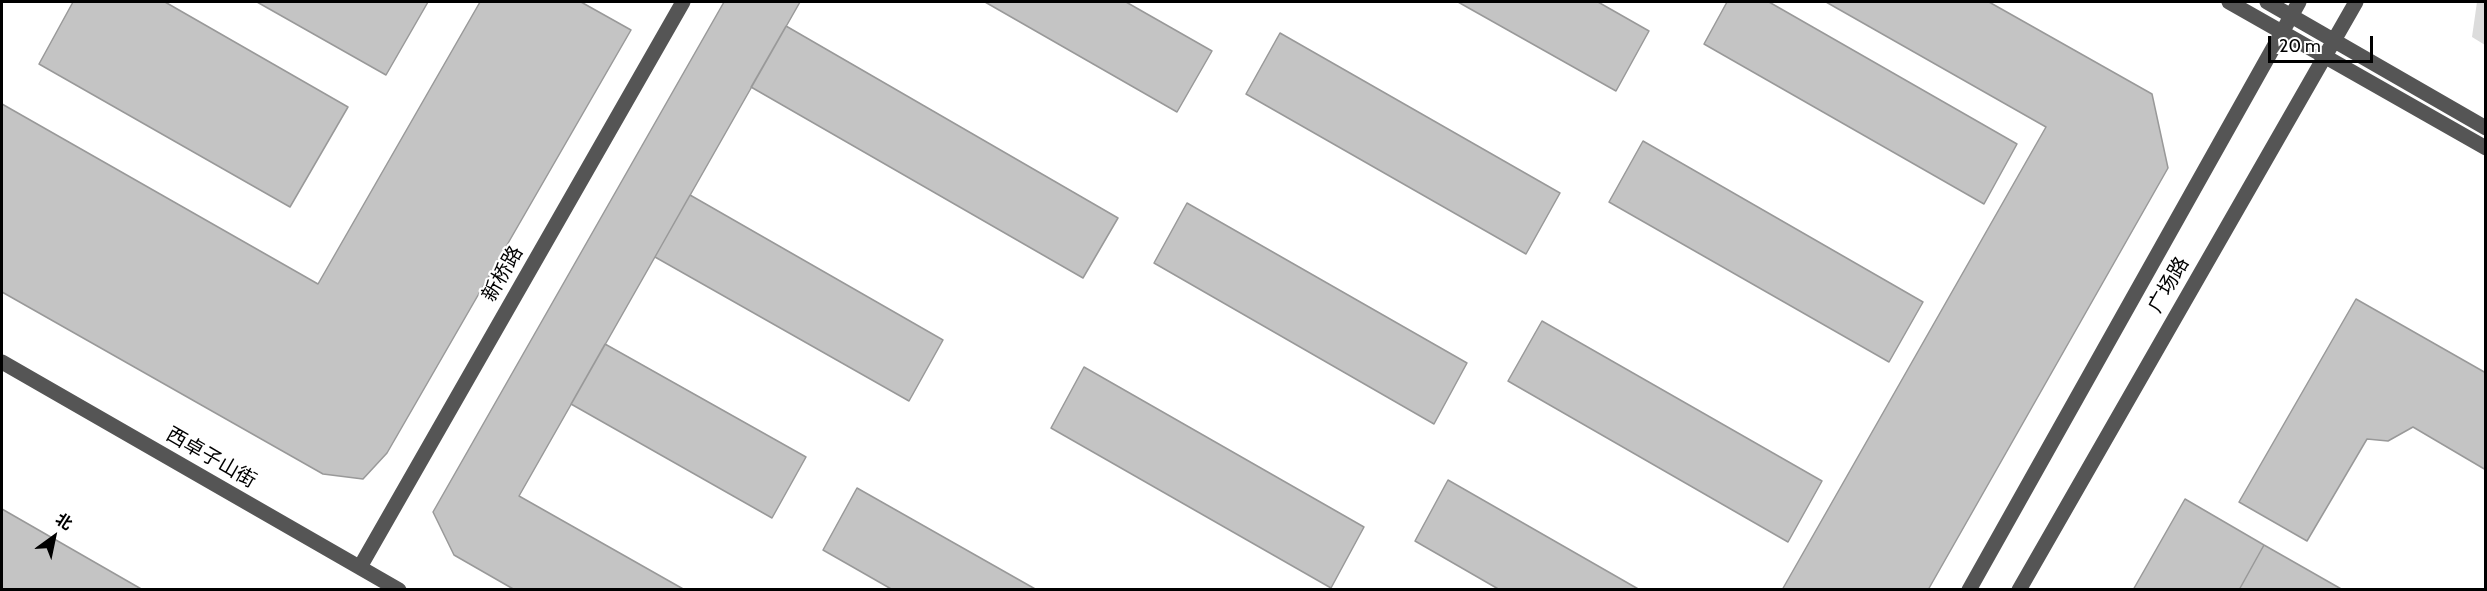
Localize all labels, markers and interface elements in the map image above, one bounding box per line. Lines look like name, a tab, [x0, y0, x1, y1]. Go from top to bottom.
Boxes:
scale bar	[2271, 24, 2376, 62]
text: 20 m	[2279, 35, 2321, 57]
street label: 新桥路	[478, 242, 528, 306]
street label: 广场路	[2144, 253, 2194, 317]
street label: 西卓子山街	[162, 423, 260, 493]
north arrow	[24, 507, 84, 567]
text: 北	[52, 509, 76, 534]

